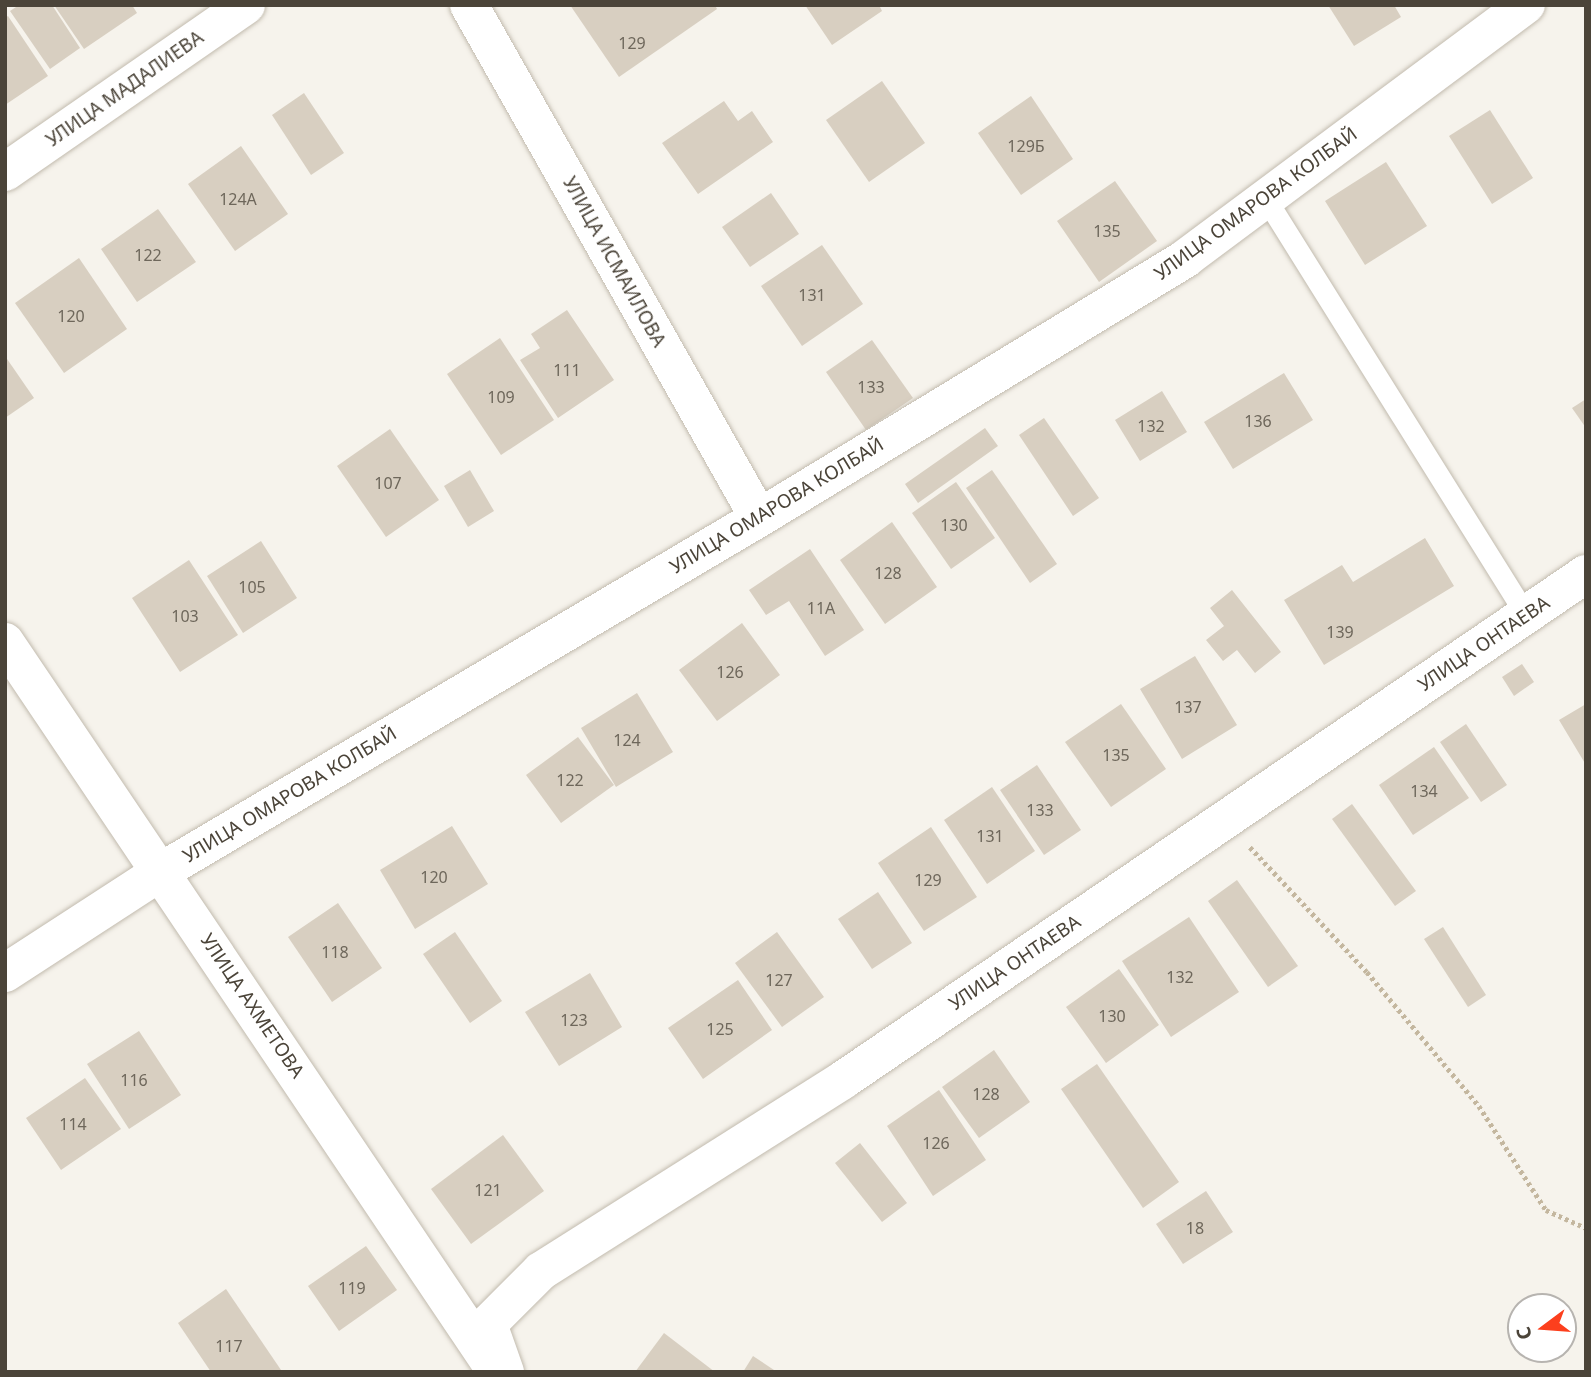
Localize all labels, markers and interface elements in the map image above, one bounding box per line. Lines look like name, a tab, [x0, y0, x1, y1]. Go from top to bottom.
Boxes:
street label: УЛИЦА МАДАЛИЕВА	[42, 26, 208, 152]
house number: 129	[618, 33, 646, 53]
street label: УЛИЦА ОМАРОВА КОЛБАЙ	[1150, 123, 1362, 285]
house number: 129Б	[1007, 136, 1045, 156]
street label: УЛИЦА ИСМАИЛОВА	[558, 173, 670, 351]
house number: 124А	[219, 189, 257, 209]
house number: 135	[1093, 221, 1121, 241]
house number: 122	[134, 245, 162, 265]
house number: 131	[798, 285, 826, 305]
house number: 120	[57, 306, 85, 326]
house number: 111	[553, 360, 581, 380]
house number: 133	[857, 377, 885, 397]
house number: 109	[487, 387, 515, 407]
house number: 136	[1244, 411, 1272, 431]
house number: 132	[1137, 416, 1165, 436]
street label: УЛИЦА ОМАРОВА КОЛБАЙ	[666, 433, 888, 579]
house number: 107	[374, 473, 402, 493]
house number: 130	[940, 515, 968, 535]
house number: 128	[874, 563, 902, 583]
house number: 105	[238, 577, 266, 597]
street label: УЛИЦА ОНТАЕВА	[1414, 592, 1554, 696]
house number: 11А	[807, 598, 835, 618]
house number: 103	[171, 606, 199, 626]
house number: 139	[1326, 622, 1354, 642]
house number: 126	[716, 662, 744, 682]
house number: 137	[1174, 697, 1202, 717]
street label: УЛИЦА ОМАРОВА КОЛБАЙ	[179, 722, 401, 868]
house number: 124	[613, 730, 641, 750]
house number: 135	[1102, 745, 1130, 765]
house number: 122	[556, 770, 584, 790]
house number: 134	[1410, 781, 1438, 801]
house number: 133	[1026, 800, 1054, 820]
house number: 131	[976, 826, 1004, 846]
house number: 120	[420, 867, 448, 887]
house number: 129	[914, 870, 942, 890]
street label: УЛИЦА ОНТАЕВА	[945, 911, 1085, 1015]
street label: УЛИЦА АХМЕТОВА	[195, 930, 309, 1082]
house number: 118	[321, 942, 349, 962]
house number: 132	[1166, 967, 1194, 987]
house number: 127	[765, 970, 793, 990]
house number: 130	[1098, 1006, 1126, 1026]
house number: 123	[560, 1010, 588, 1030]
house number: 125	[706, 1019, 734, 1039]
house number: 116	[120, 1070, 148, 1090]
house number: 128	[972, 1084, 1000, 1104]
house number: 114	[59, 1114, 87, 1134]
house number: 126	[922, 1133, 950, 1153]
house number: 121	[474, 1180, 502, 1200]
house number: 18	[1186, 1218, 1204, 1238]
house number: 119	[338, 1278, 366, 1298]
north arrow	[1507, 1293, 1577, 1363]
text: С	[1510, 1324, 1538, 1343]
house number: 117	[215, 1336, 243, 1356]

